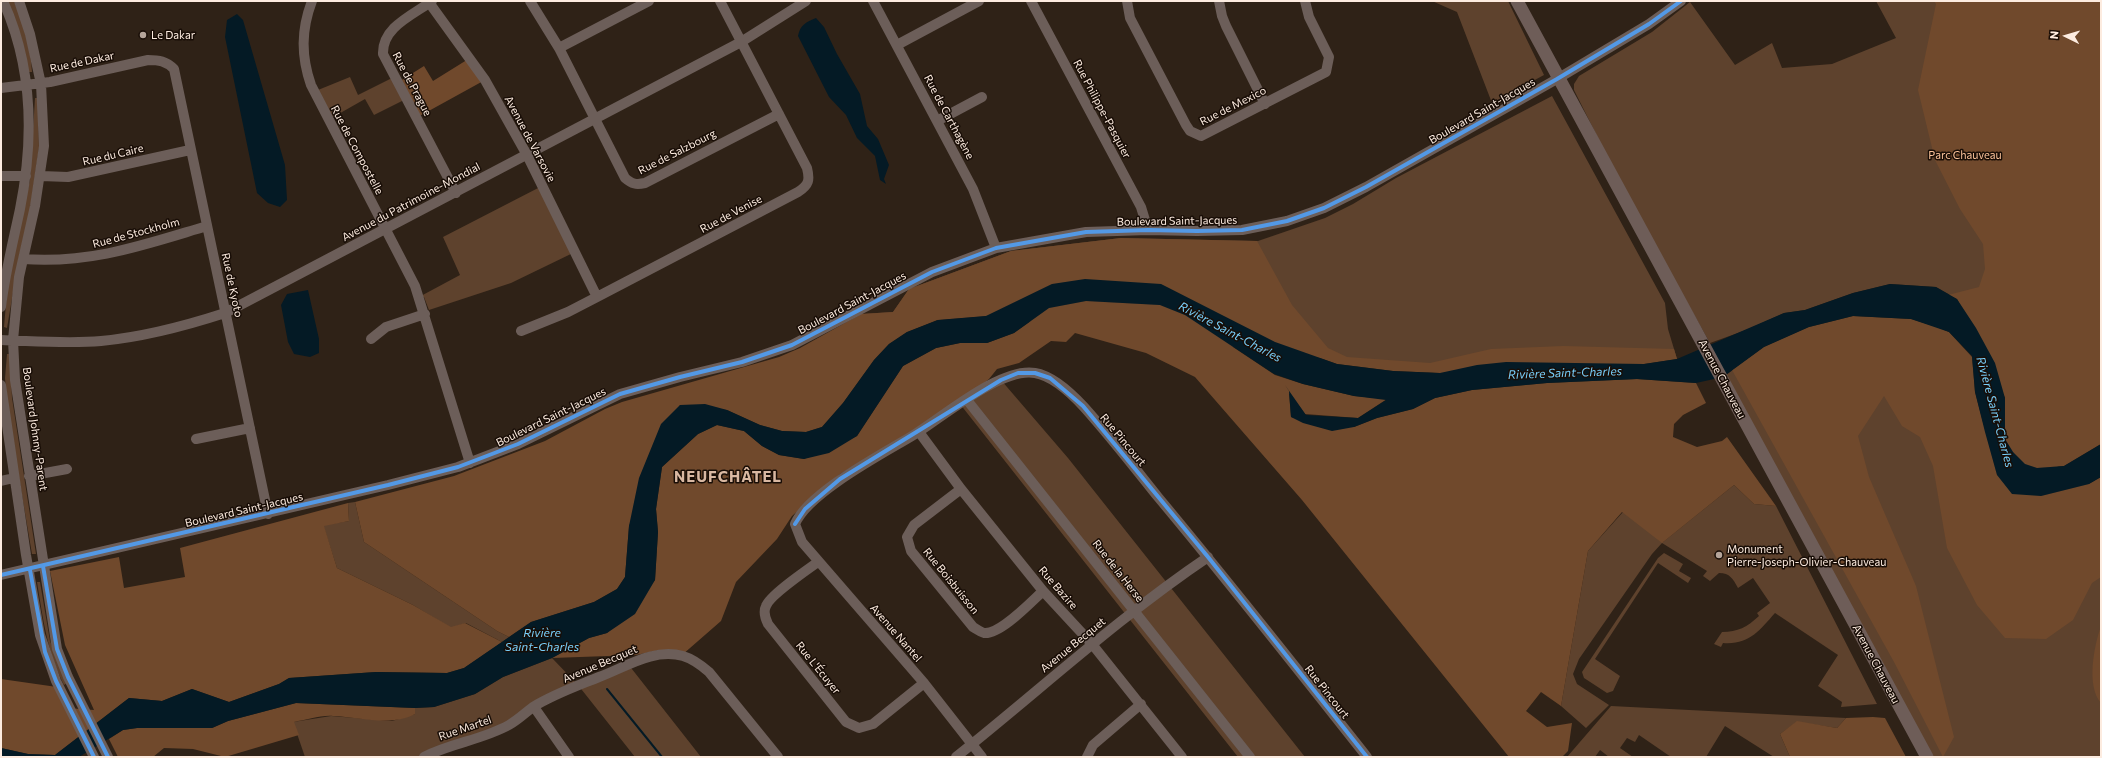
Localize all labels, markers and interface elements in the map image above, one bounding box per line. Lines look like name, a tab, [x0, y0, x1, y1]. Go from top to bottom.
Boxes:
north arrow	[2046, 16, 2086, 56]
place label: Le Dakar	[151, 28, 195, 42]
marker: Le Dakar	[138, 30, 148, 40]
text: N	[2047, 30, 2060, 40]
street label: Rue de Dakar	[49, 49, 115, 75]
street label: Rue de Prague	[390, 50, 434, 118]
street label: Rue Philippe-Pasquier	[1070, 57, 1134, 161]
street label: Rue de Carthagène	[921, 73, 977, 161]
street label: Boulevard Saint-Jacques	[1427, 75, 1537, 147]
street label: Rue de Mexico	[1198, 84, 1268, 128]
street label: Avenue de Varsovie	[502, 94, 558, 184]
street label: Rue de Compostelle	[328, 103, 386, 197]
street label: Rue de Salzbourg	[636, 127, 718, 177]
street label: Rue du Caire	[81, 142, 145, 168]
park label: Parc Chauveau	[1928, 148, 2002, 162]
street label: Avenue du Patrimoine-Mondial	[340, 160, 482, 244]
street label: Rue de Venise	[698, 192, 764, 236]
street label: Boulevard Saint-Jacques	[1117, 213, 1237, 229]
street label: Rue de Stockholm	[91, 215, 181, 251]
street label: Rue de Kyoto	[219, 252, 245, 318]
street label: Boulevard Saint-Jacques	[796, 269, 908, 337]
water label: Rivière Saint-Charles	[1176, 299, 1284, 365]
street label: Avenue Chauveau	[1696, 337, 1748, 421]
water label: Rivière Saint-Charles	[1973, 355, 2017, 469]
water label: Rivière Saint-Charles	[1508, 364, 1622, 382]
street label: Boulevard Johnny-Parent	[20, 366, 50, 492]
street label: Boulevard Saint-Jacques	[494, 385, 608, 449]
street label: Rue Pincourt	[1097, 411, 1149, 469]
district label: NEUFCHÂTEL	[674, 468, 782, 486]
street label: Boulevard Saint-Jacques	[184, 490, 304, 530]
street label: Rue de la Herse	[1090, 537, 1146, 605]
place label: Monument Pierre-Joseph-Olivier-Chauveau	[1727, 542, 1886, 568]
street label: Rue Boisbuisson	[920, 545, 982, 617]
marker: Monument Pierre-Joseph-Olivier-Chauveau	[1714, 550, 1724, 560]
street label: Rue Bazire	[1036, 564, 1080, 612]
street label: Avenue Nantel	[867, 601, 925, 665]
street label: Avenue Becquet	[1038, 615, 1108, 675]
street label: Avenue Chauveau	[1850, 622, 1902, 706]
water label: Rivière Saint-Charles	[505, 626, 579, 654]
street label: Rue L'Écuyer	[793, 639, 843, 697]
street label: Avenue Becquet	[561, 642, 639, 686]
street label: Rue Pincourt	[1302, 663, 1352, 721]
street label: Rue Martel	[437, 713, 493, 743]

